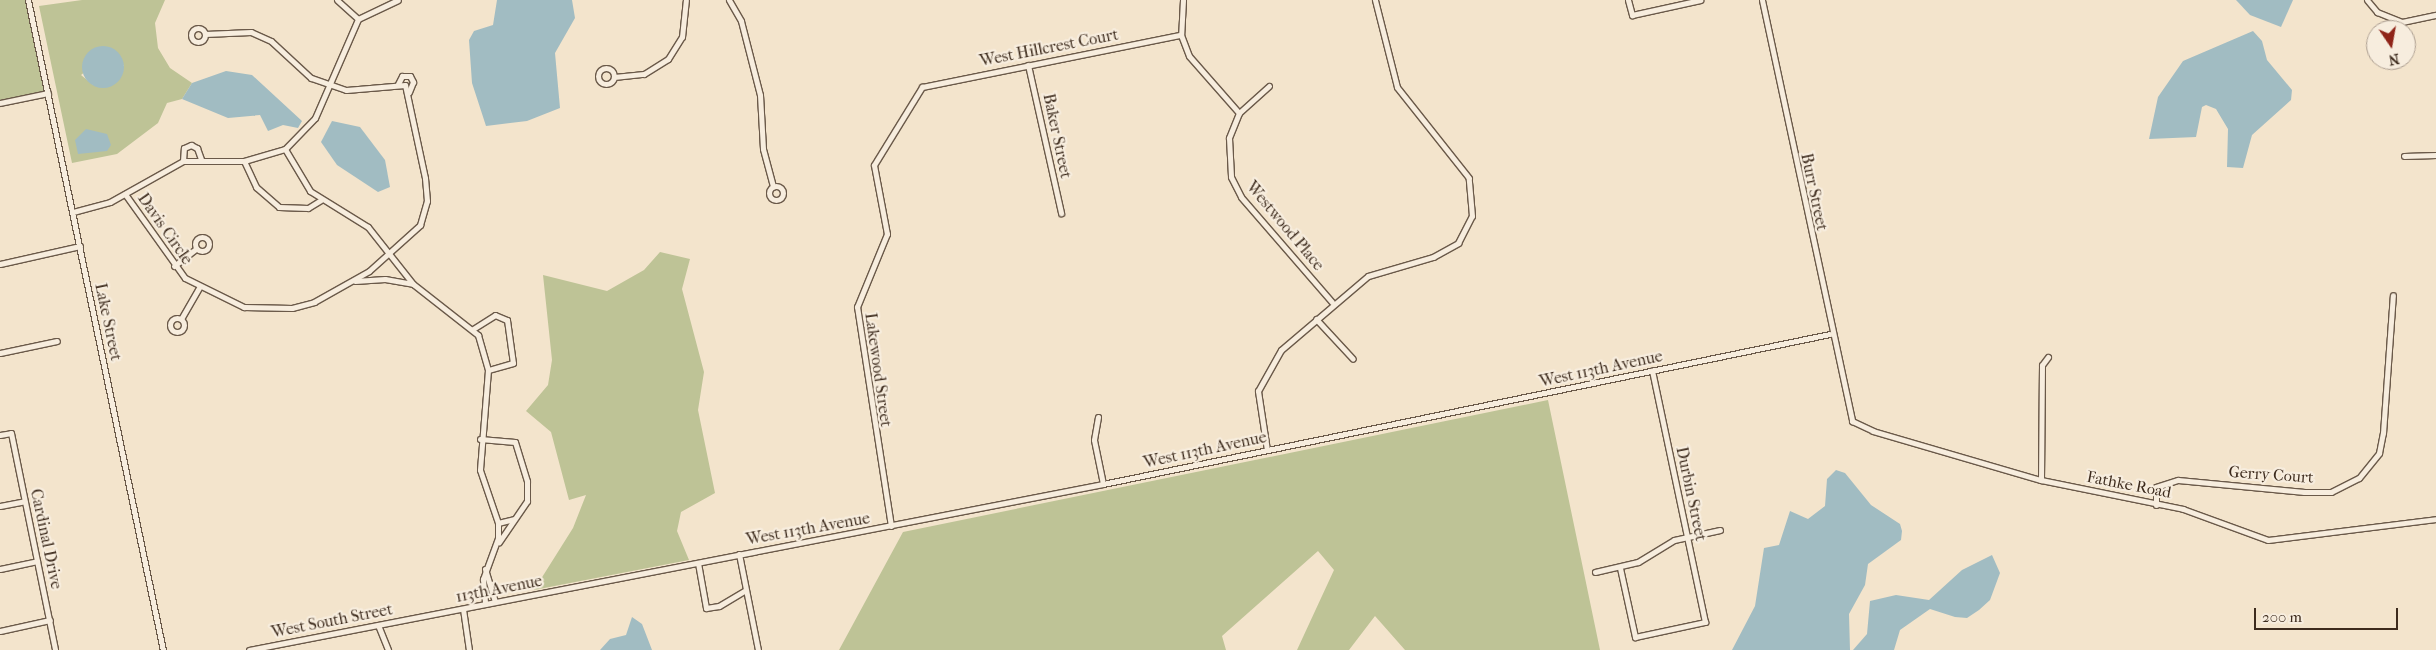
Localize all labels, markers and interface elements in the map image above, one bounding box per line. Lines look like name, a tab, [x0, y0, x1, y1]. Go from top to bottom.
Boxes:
north arrow	[2366, 20, 2416, 70]
street label: West Hillcrest Court	[978, 25, 1120, 71]
text: N	[2387, 50, 2401, 69]
street label: Baker Street	[1039, 92, 1075, 180]
street label: Burr Street	[1796, 152, 1832, 232]
street label: Westwood Place	[1242, 177, 1328, 275]
street label: Davis Circle	[133, 190, 197, 268]
street label: Lake Street	[90, 282, 126, 362]
street label: Lakewood Street	[860, 312, 896, 428]
street label: West 113th Avenue	[1538, 347, 1664, 391]
street label: West 113th Avenue	[1142, 428, 1268, 472]
street label: Durbin Street	[1672, 445, 1710, 543]
street label: Gerry Court	[2228, 462, 2314, 488]
street label: Fathke Road	[2085, 467, 2173, 503]
street label: Cardinal Drive	[26, 487, 66, 591]
street label: West 113th Avenue	[745, 509, 871, 549]
street label: 113th Avenue	[454, 571, 544, 607]
scale bar	[2256, 598, 2400, 630]
street label: West South Street	[270, 600, 394, 642]
text: 200 m	[2262, 608, 2302, 626]

